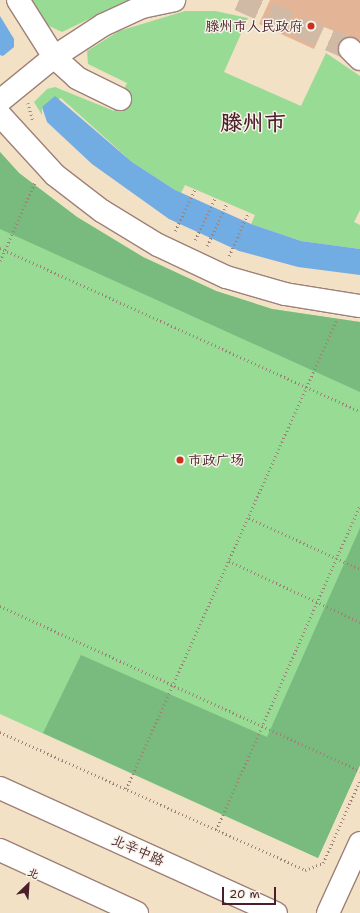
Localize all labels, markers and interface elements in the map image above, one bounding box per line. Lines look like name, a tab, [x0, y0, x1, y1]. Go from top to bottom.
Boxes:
place label: 滕州市人民政府	[205, 18, 303, 34]
marker: 滕州市人民政府	[306, 21, 316, 31]
district label: 滕州市	[220, 110, 286, 136]
place label: 市政广场	[188, 452, 244, 468]
marker: 市政广场	[175, 455, 185, 465]
street label: 北辛中路	[109, 831, 167, 869]
north arrow	[8, 865, 48, 905]
text: 北	[25, 865, 41, 883]
scale bar	[224, 879, 278, 905]
text: 20 m	[229, 886, 260, 902]

